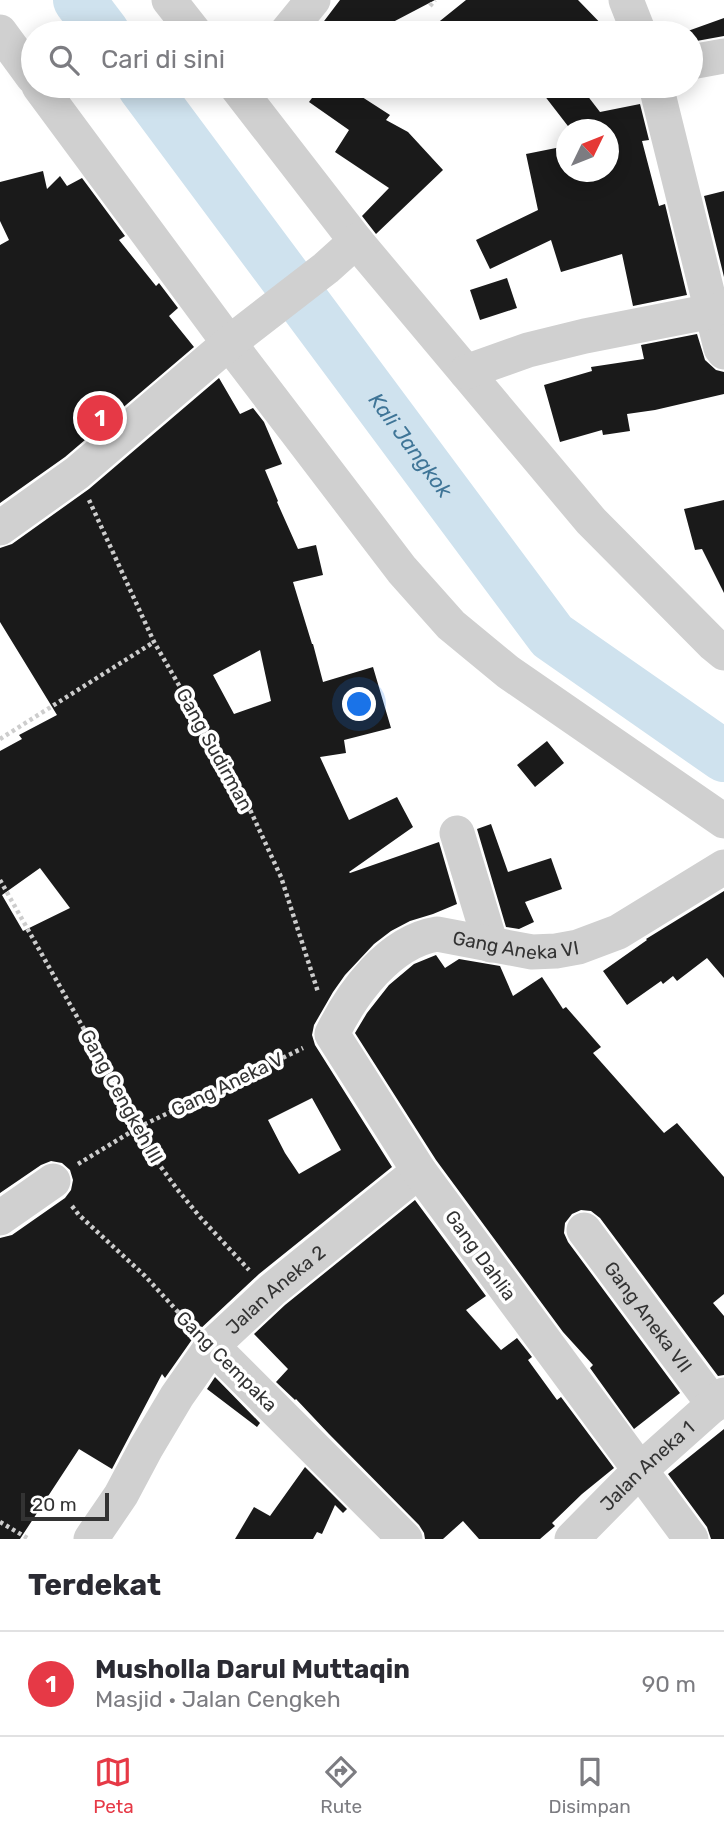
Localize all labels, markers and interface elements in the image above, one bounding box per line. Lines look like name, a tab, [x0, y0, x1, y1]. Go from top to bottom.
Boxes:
search box	[21, 21, 703, 98]
icon: search	[45, 41, 83, 79]
text: Cari di sini	[101, 44, 225, 75]
north arrow	[556, 119, 619, 182]
water label: Kali Jangkok	[364, 388, 458, 503]
pin: 1	[77, 392, 123, 444]
street label: Gang Sudirman	[171, 684, 258, 814]
your location	[342, 687, 376, 721]
street label: Gang Aneka VI	[451, 926, 581, 965]
street label: Gang Cengkeh III	[75, 1026, 168, 1167]
street label: Gang Aneka V	[167, 1047, 287, 1122]
street label: Gang Dahlia	[440, 1206, 521, 1305]
street label: Jalan Aneka 2	[221, 1241, 330, 1339]
street label: Gang Aneka VII	[599, 1257, 697, 1377]
street label: Gang Cempaka	[171, 1306, 282, 1417]
street label: Jalan Aneka 1	[595, 1416, 699, 1516]
scale bar	[21, 1490, 108, 1522]
text: 20 m	[32, 1493, 77, 1516]
text: Terdekat	[28, 1567, 161, 1603]
text: Musholla Darul Muttaqin	[95, 1654, 410, 1685]
text: 1	[45, 1670, 57, 1698]
text: 90 m	[642, 1670, 696, 1698]
text: Masjid · Jalan Cengkeh	[95, 1685, 341, 1713]
tab: Peta	[93, 1753, 134, 1818]
tab: Rute	[320, 1753, 362, 1818]
tab: Disimpan	[549, 1753, 631, 1818]

